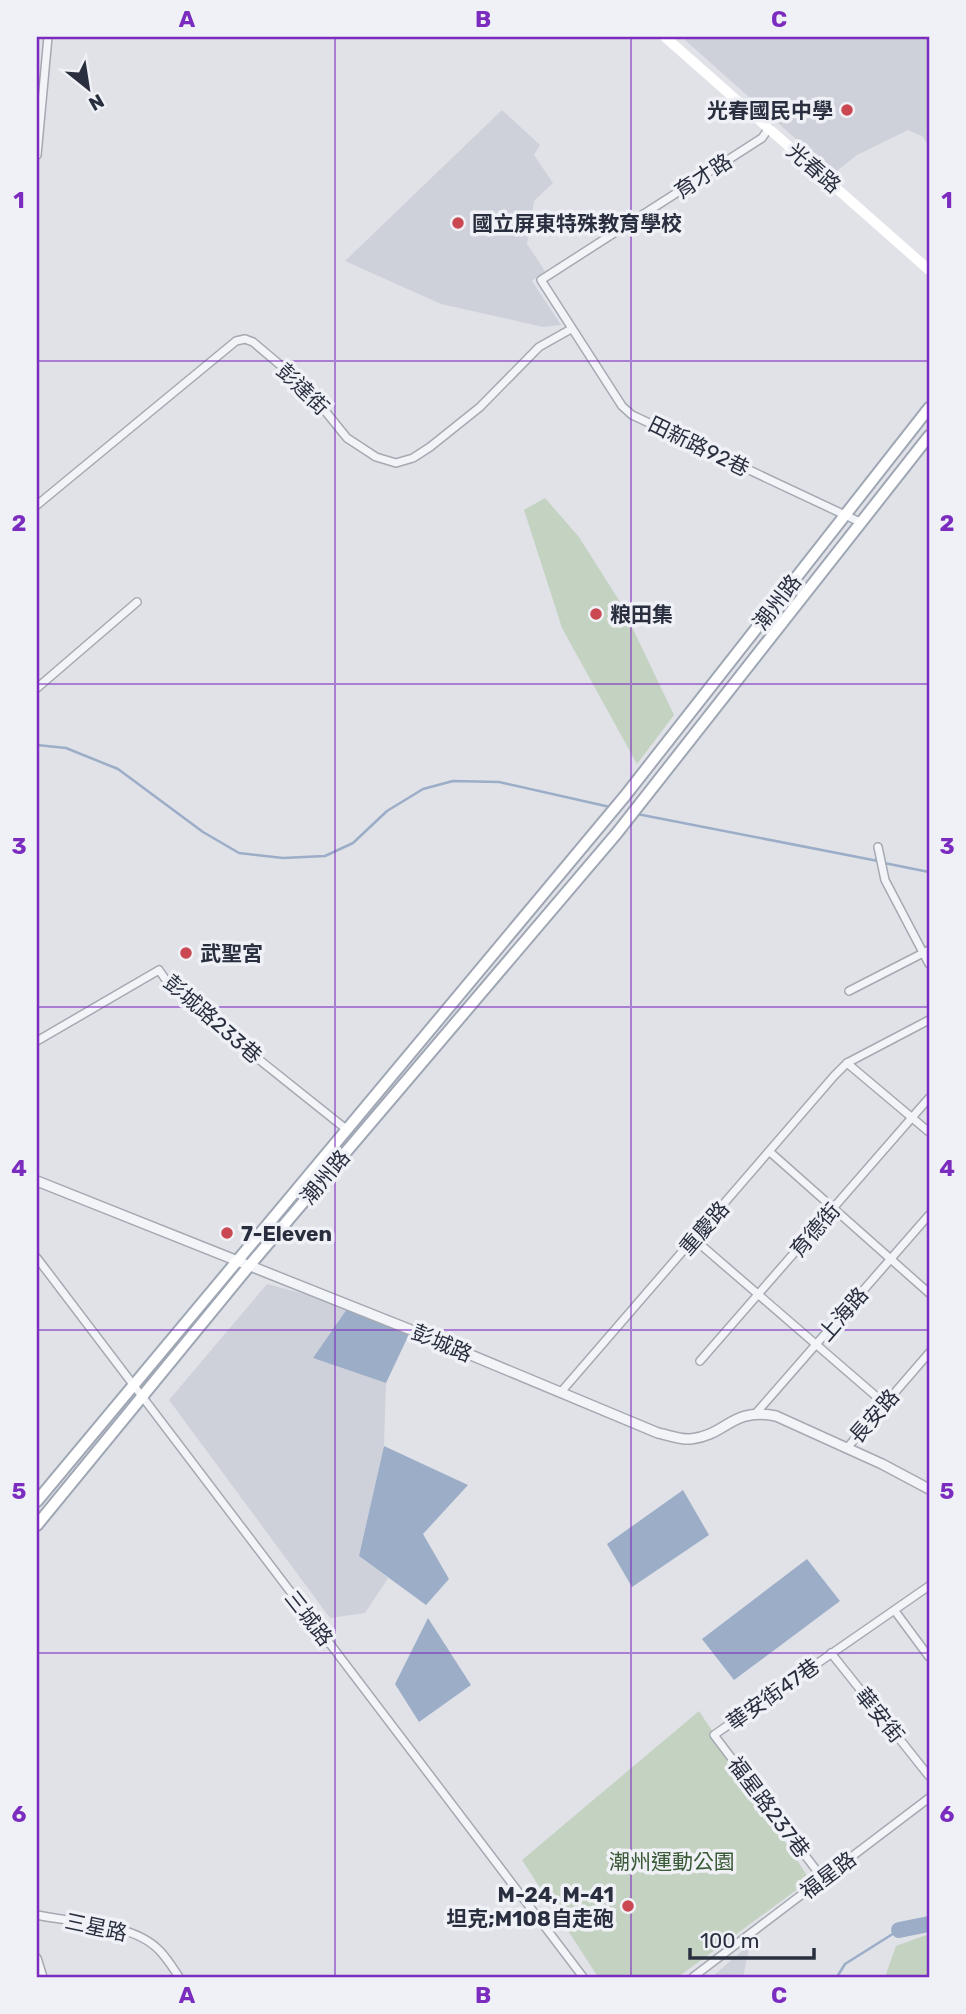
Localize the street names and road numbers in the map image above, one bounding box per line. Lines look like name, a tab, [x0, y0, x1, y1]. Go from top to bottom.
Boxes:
street label: 光春路	[782, 138, 846, 198]
street label: 育才路	[670, 148, 736, 204]
street label: 彭達街	[272, 358, 334, 420]
street label: 田新路92巷	[645, 411, 753, 481]
street label: 潮州路	[748, 569, 806, 635]
street label: 彭城路233巷	[159, 970, 267, 1068]
street label: 潮州路	[295, 1145, 355, 1209]
street label: 重慶路	[674, 1196, 734, 1260]
street label: 育德街	[785, 1198, 845, 1262]
street label: 上海路	[813, 1282, 873, 1346]
street label: 彭城路	[408, 1319, 476, 1367]
street label: 長安路	[844, 1384, 904, 1448]
street label: 三城路	[280, 1585, 338, 1651]
street label: 華安街47巷	[722, 1653, 824, 1735]
street label: 華安街	[850, 1683, 910, 1747]
street label: 福星路237巷	[723, 1752, 815, 1862]
street label: 福星路	[795, 1846, 861, 1904]
street label: 三星路	[63, 1908, 129, 1946]

